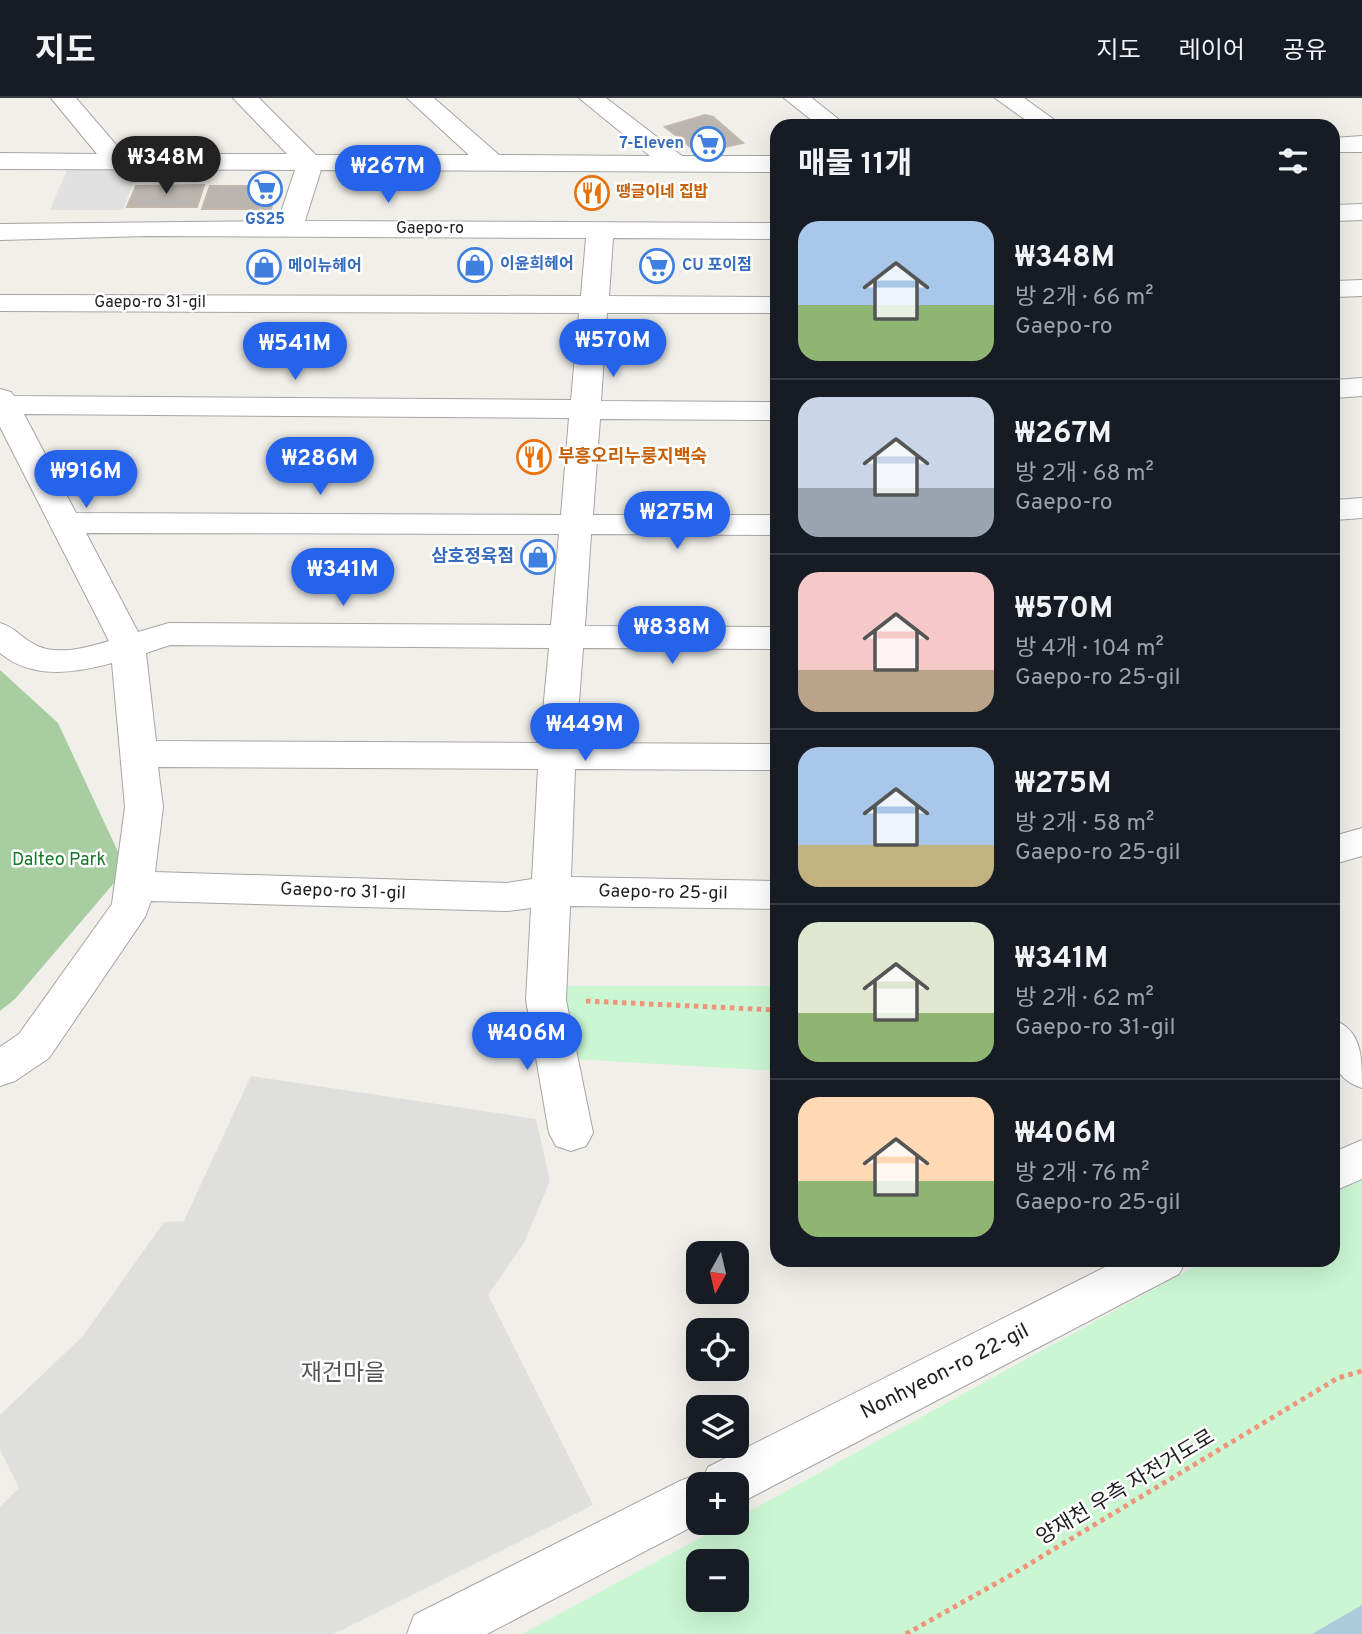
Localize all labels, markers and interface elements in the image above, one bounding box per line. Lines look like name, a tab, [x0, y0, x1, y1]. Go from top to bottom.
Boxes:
text: 지도	[35, 32, 96, 74]
text: 지도	[1096, 37, 1141, 67]
text: 레이어	[1179, 37, 1245, 67]
text: 공유	[1283, 37, 1327, 67]
supermarket icon: 7-Eleven	[689, 125, 727, 163]
place label: 7-Eleven	[619, 134, 684, 154]
pin: ₩348M	[117, 136, 215, 196]
icon: filters	[1274, 142, 1312, 180]
text: ₩348M	[128, 144, 204, 173]
pin: ₩267M	[339, 146, 437, 205]
text: 매물 11개	[798, 147, 912, 184]
text: ₩267M	[351, 153, 425, 182]
supermarket icon: GS25	[246, 170, 284, 208]
restaurant icon: 땡글이네 집밥	[573, 174, 611, 212]
place label: 땡글이네 집밥	[616, 183, 709, 203]
place label: GS25	[245, 210, 285, 230]
street label: Gaepo-ro	[396, 219, 464, 239]
text: ₩348M	[1015, 240, 1115, 277]
shop icon: 이윤희헤어	[456, 246, 494, 284]
supermarket icon: CU 포이점	[638, 247, 676, 285]
shop icon: 메이뉴헤어	[245, 248, 283, 286]
icon: home	[854, 249, 938, 333]
place label: 이윤희헤어	[500, 255, 574, 275]
place label: CU 포이점	[682, 256, 752, 276]
place label: 메이뉴헤어	[288, 257, 362, 277]
text: 방 2개 · 66 m²	[1015, 284, 1153, 313]
street label: Gaepo-ro 31-gil	[94, 293, 206, 313]
text: Gaepo-ro	[1015, 313, 1113, 342]
pin: ₩570M	[564, 320, 662, 379]
pin: ₩541M	[246, 322, 344, 382]
text: ₩570M	[575, 327, 651, 356]
text: ₩541M	[259, 330, 331, 359]
text: ₩267M	[1015, 416, 1112, 453]
icon: home	[854, 425, 938, 509]
pin: ₩286M	[271, 438, 369, 497]
restaurant icon: 부흥오리누룽지백숙	[515, 438, 553, 476]
text: ₩286M	[282, 445, 358, 474]
place label: 부흥오리누룽지백숙	[558, 446, 707, 469]
pin: ₩916M	[37, 450, 135, 510]
text: ₩916M	[50, 458, 122, 487]
text: 방 2개 · 68 m²	[1015, 460, 1154, 489]
text: Gaepo-ro	[1015, 489, 1113, 518]
pin: ₩275M	[628, 491, 726, 551]
text: ₩275M	[640, 499, 714, 528]
shop icon: 삼호정육점	[519, 538, 557, 576]
place label: 삼호정육점	[431, 546, 514, 569]
pin: ₩341M	[294, 548, 392, 608]
text: ₩341M	[307, 556, 379, 585]
text: ₩570M	[1015, 591, 1113, 628]
icon: home	[854, 600, 938, 684]
pin: ₩838M	[623, 606, 721, 666]
text: ₩838M	[634, 614, 710, 643]
text: 방 4개 · 104 m²	[1015, 635, 1164, 664]
text: Gaepo-ro 25-gil	[1015, 664, 1180, 693]
pin: ₩449M	[536, 704, 634, 763]
text: ₩449M	[546, 711, 624, 740]
text: ₩275M	[1015, 766, 1111, 803]
icon: home	[854, 775, 938, 859]
text: 방 2개 · 58 m²	[1015, 810, 1154, 839]
text: Gaepo-ro 25-gil	[1015, 839, 1180, 868]
park label: Dalteo Park	[12, 849, 106, 872]
street label: Gaepo-ro 31-gil	[280, 878, 406, 906]
street label: Gaepo-ro 25-gil	[598, 880, 728, 906]
text: ₩341M	[1015, 941, 1108, 978]
icon: home	[854, 950, 938, 1034]
text: 방 2개 · 62 m²	[1015, 985, 1154, 1014]
pin: ₩406M	[478, 1012, 576, 1072]
text: Gaepo-ro 31-gil	[1015, 1014, 1176, 1043]
text: ₩406M	[488, 1020, 566, 1049]
text: ₩406M	[1015, 1116, 1116, 1153]
icon: home	[854, 1125, 938, 1209]
text: 방 2개 · 76 m²	[1015, 1160, 1150, 1189]
text: Gaepo-ro 25-gil	[1015, 1189, 1180, 1218]
north arrow	[686, 1241, 749, 1304]
map controls	[686, 1241, 749, 1612]
button: locate	[686, 1318, 749, 1381]
street label: Nonhyeon-ro 22-gil	[856, 1318, 1034, 1426]
district label: 재건마을	[301, 1360, 385, 1389]
button: layers	[686, 1395, 749, 1458]
street label: 양재천 우측 자전거도로	[1032, 1424, 1220, 1552]
button: +	[686, 1472, 749, 1535]
button: −	[686, 1549, 749, 1612]

